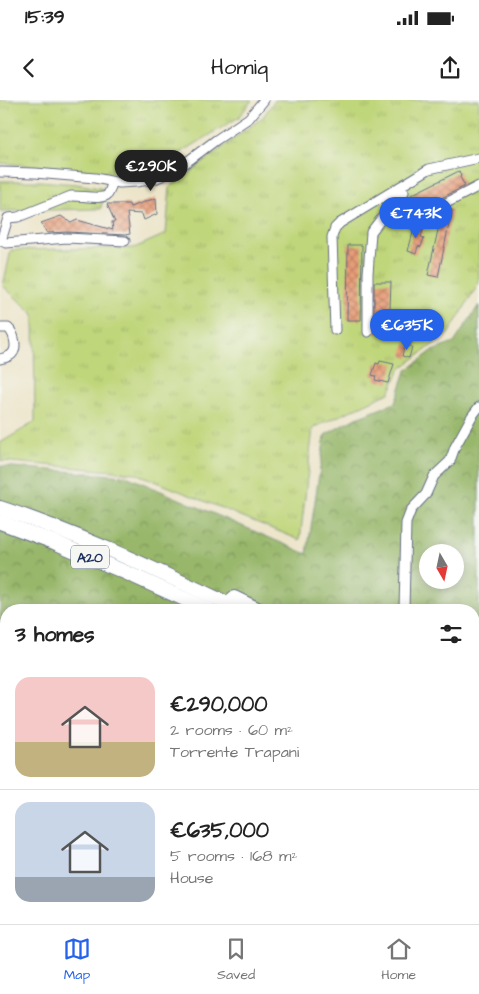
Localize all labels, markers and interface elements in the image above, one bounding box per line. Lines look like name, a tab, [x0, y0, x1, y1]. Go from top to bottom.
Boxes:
text: 15:39	[25, 4, 65, 31]
text: Homiq	[211, 52, 268, 83]
icon: back	[15, 54, 43, 82]
icon: share	[436, 54, 464, 82]
pin: €290K	[116, 149, 186, 192]
text: €290K	[126, 155, 176, 177]
pin: €743K	[381, 196, 451, 239]
text: €743K	[390, 202, 442, 224]
pin: €635K	[372, 308, 442, 351]
text: €635K	[381, 314, 433, 336]
north arrow	[419, 544, 464, 589]
map controls	[419, 544, 464, 589]
road number: A20	[71, 546, 109, 568]
text: 3 homes	[15, 620, 95, 649]
icon: filters	[437, 620, 465, 648]
text: €290,000	[170, 690, 267, 719]
icon: home	[55, 697, 115, 757]
text: 2 rooms · 60 m²	[170, 719, 293, 741]
text: Torrente Trapani	[170, 741, 299, 763]
text: €635,000	[170, 816, 269, 845]
icon: home	[55, 822, 115, 882]
text: 5 rooms · 168 m²	[170, 845, 297, 867]
text: House	[170, 867, 214, 889]
tab: Map	[63, 935, 91, 985]
tab: Saved	[217, 935, 255, 985]
tab: Home	[381, 935, 416, 985]

